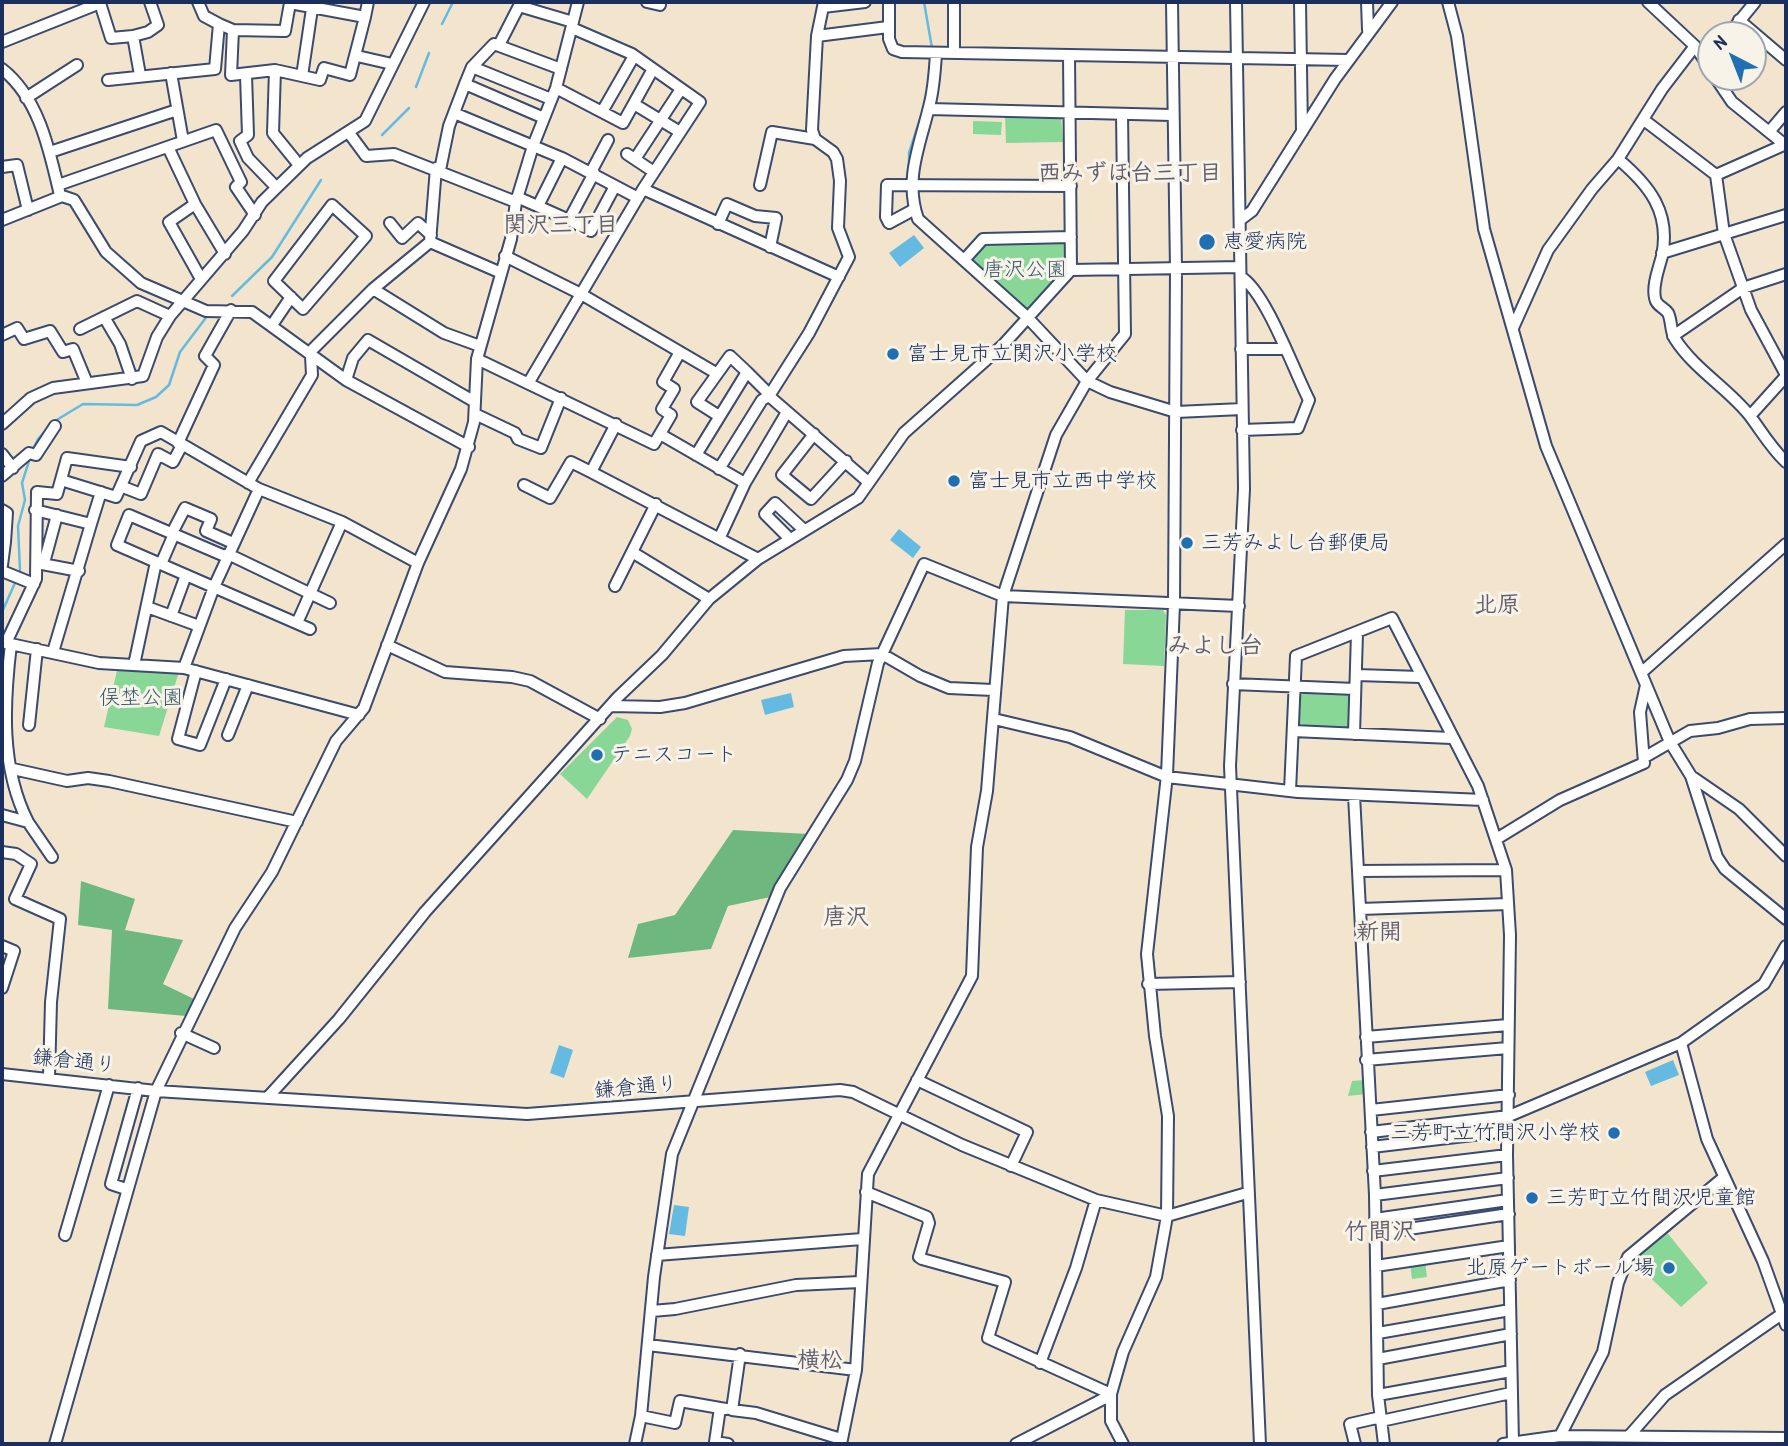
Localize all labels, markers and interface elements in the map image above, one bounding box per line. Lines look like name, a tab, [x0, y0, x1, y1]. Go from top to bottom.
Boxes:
north arrow	[1697, 21, 1767, 91]
text: N	[1707, 29, 1732, 55]
district label: 西みずほ台三丁目	[1038, 160, 1222, 188]
district label: 関沢三丁目	[504, 212, 618, 240]
place label: 恵愛病院	[1223, 229, 1307, 255]
marker: 恵愛病院	[1197, 232, 1217, 252]
park label: 唐沢公園	[983, 257, 1067, 283]
place label: 富士見市立関沢小学校	[907, 341, 1117, 367]
marker: 富士見市立関沢小学校	[885, 346, 901, 362]
place label: 富士見市立西中学校	[968, 468, 1157, 494]
marker: 富士見市立西中学校	[946, 473, 962, 489]
place label: 三芳みよし台郵便局	[1201, 530, 1390, 556]
marker: 三芳みよし台郵便局	[1179, 535, 1195, 551]
district label: 北原	[1474, 592, 1520, 620]
district label: みよし台	[1167, 633, 1263, 661]
park label: 俣埜公園	[99, 685, 183, 711]
place label: テニスコート	[611, 742, 737, 768]
marker: テニスコート	[589, 747, 605, 763]
district label: 唐沢	[823, 904, 869, 932]
district label: 新開	[1356, 919, 1402, 947]
street label: 鎌倉通り	[31, 1045, 117, 1079]
street label: 鎌倉通り	[593, 1072, 679, 1104]
place label: 三芳町立竹間沢小学校	[1390, 1120, 1600, 1146]
marker: 三芳町立竹間沢小学校	[1606, 1125, 1622, 1141]
place label: 三芳町立竹間沢児童館	[1546, 1185, 1756, 1211]
marker: 三芳町立竹間沢児童館	[1524, 1190, 1540, 1206]
district label: 竹間沢	[1344, 1219, 1416, 1247]
place label: 北原ゲートボール場	[1466, 1255, 1655, 1281]
marker: 北原ゲートボール場	[1661, 1260, 1677, 1276]
district label: 横松	[797, 1347, 843, 1375]

